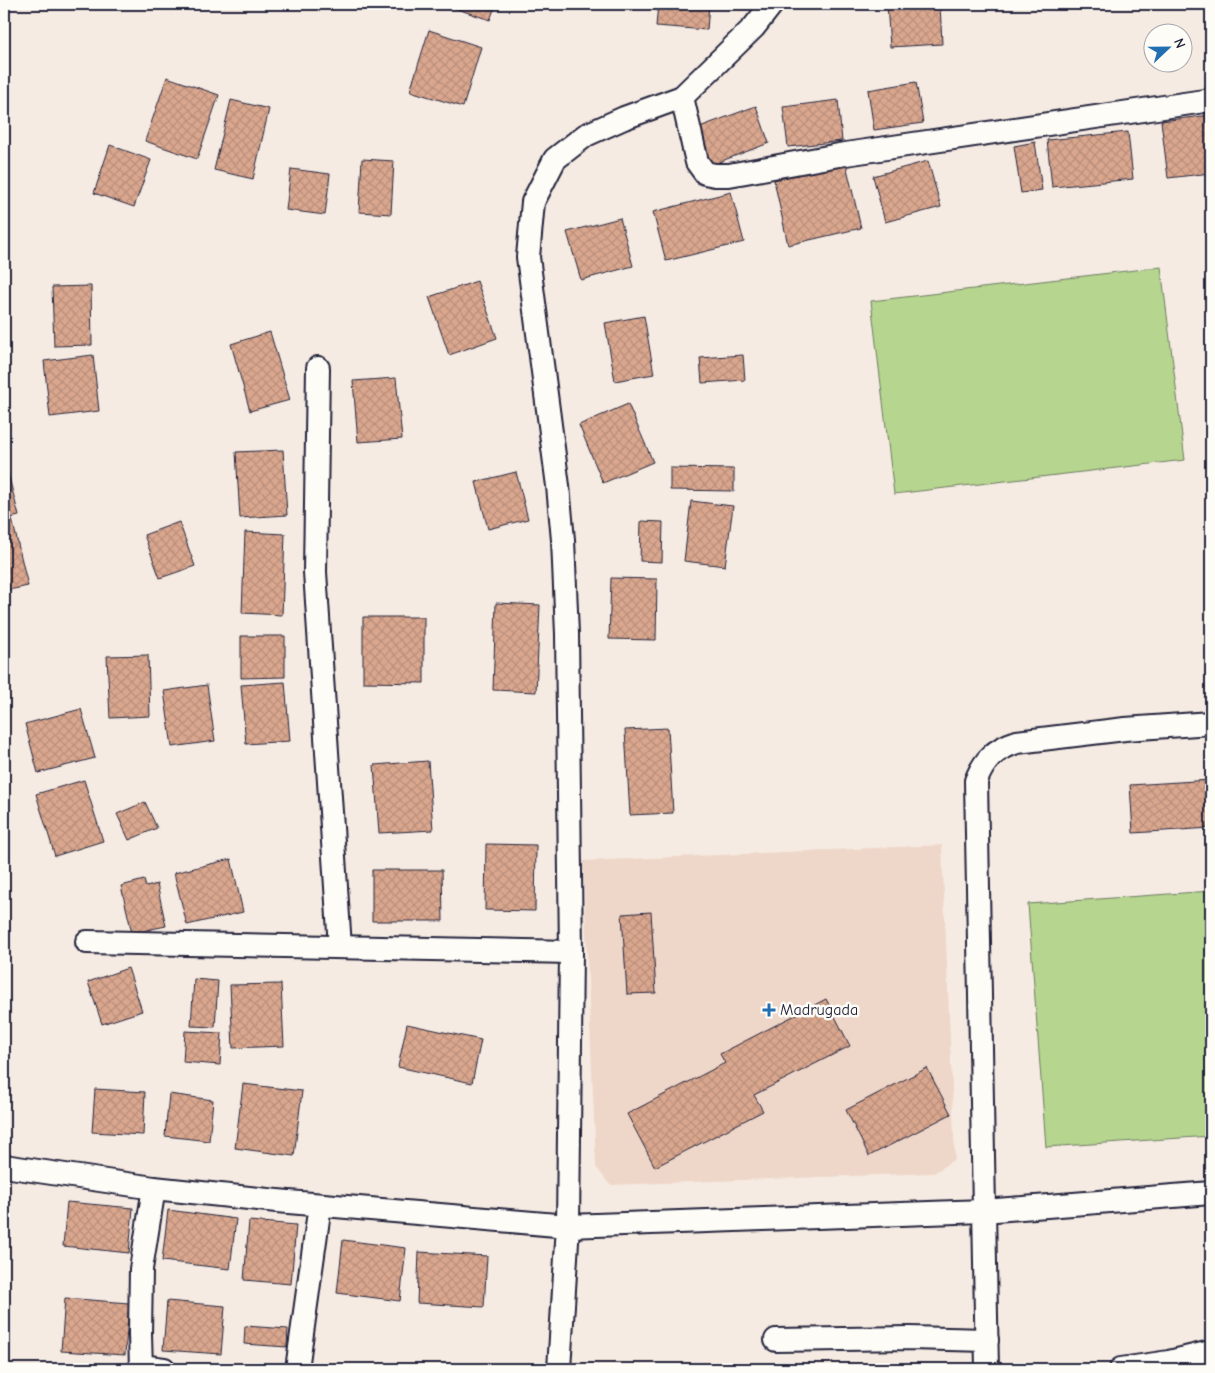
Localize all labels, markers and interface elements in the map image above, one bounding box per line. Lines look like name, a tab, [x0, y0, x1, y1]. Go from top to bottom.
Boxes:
north arrow	[1142, 22, 1192, 72]
text: N	[1170, 36, 1189, 51]
place label: Madrugada	[780, 1001, 858, 1019]
marker: Madrugada	[762, 1003, 776, 1017]

